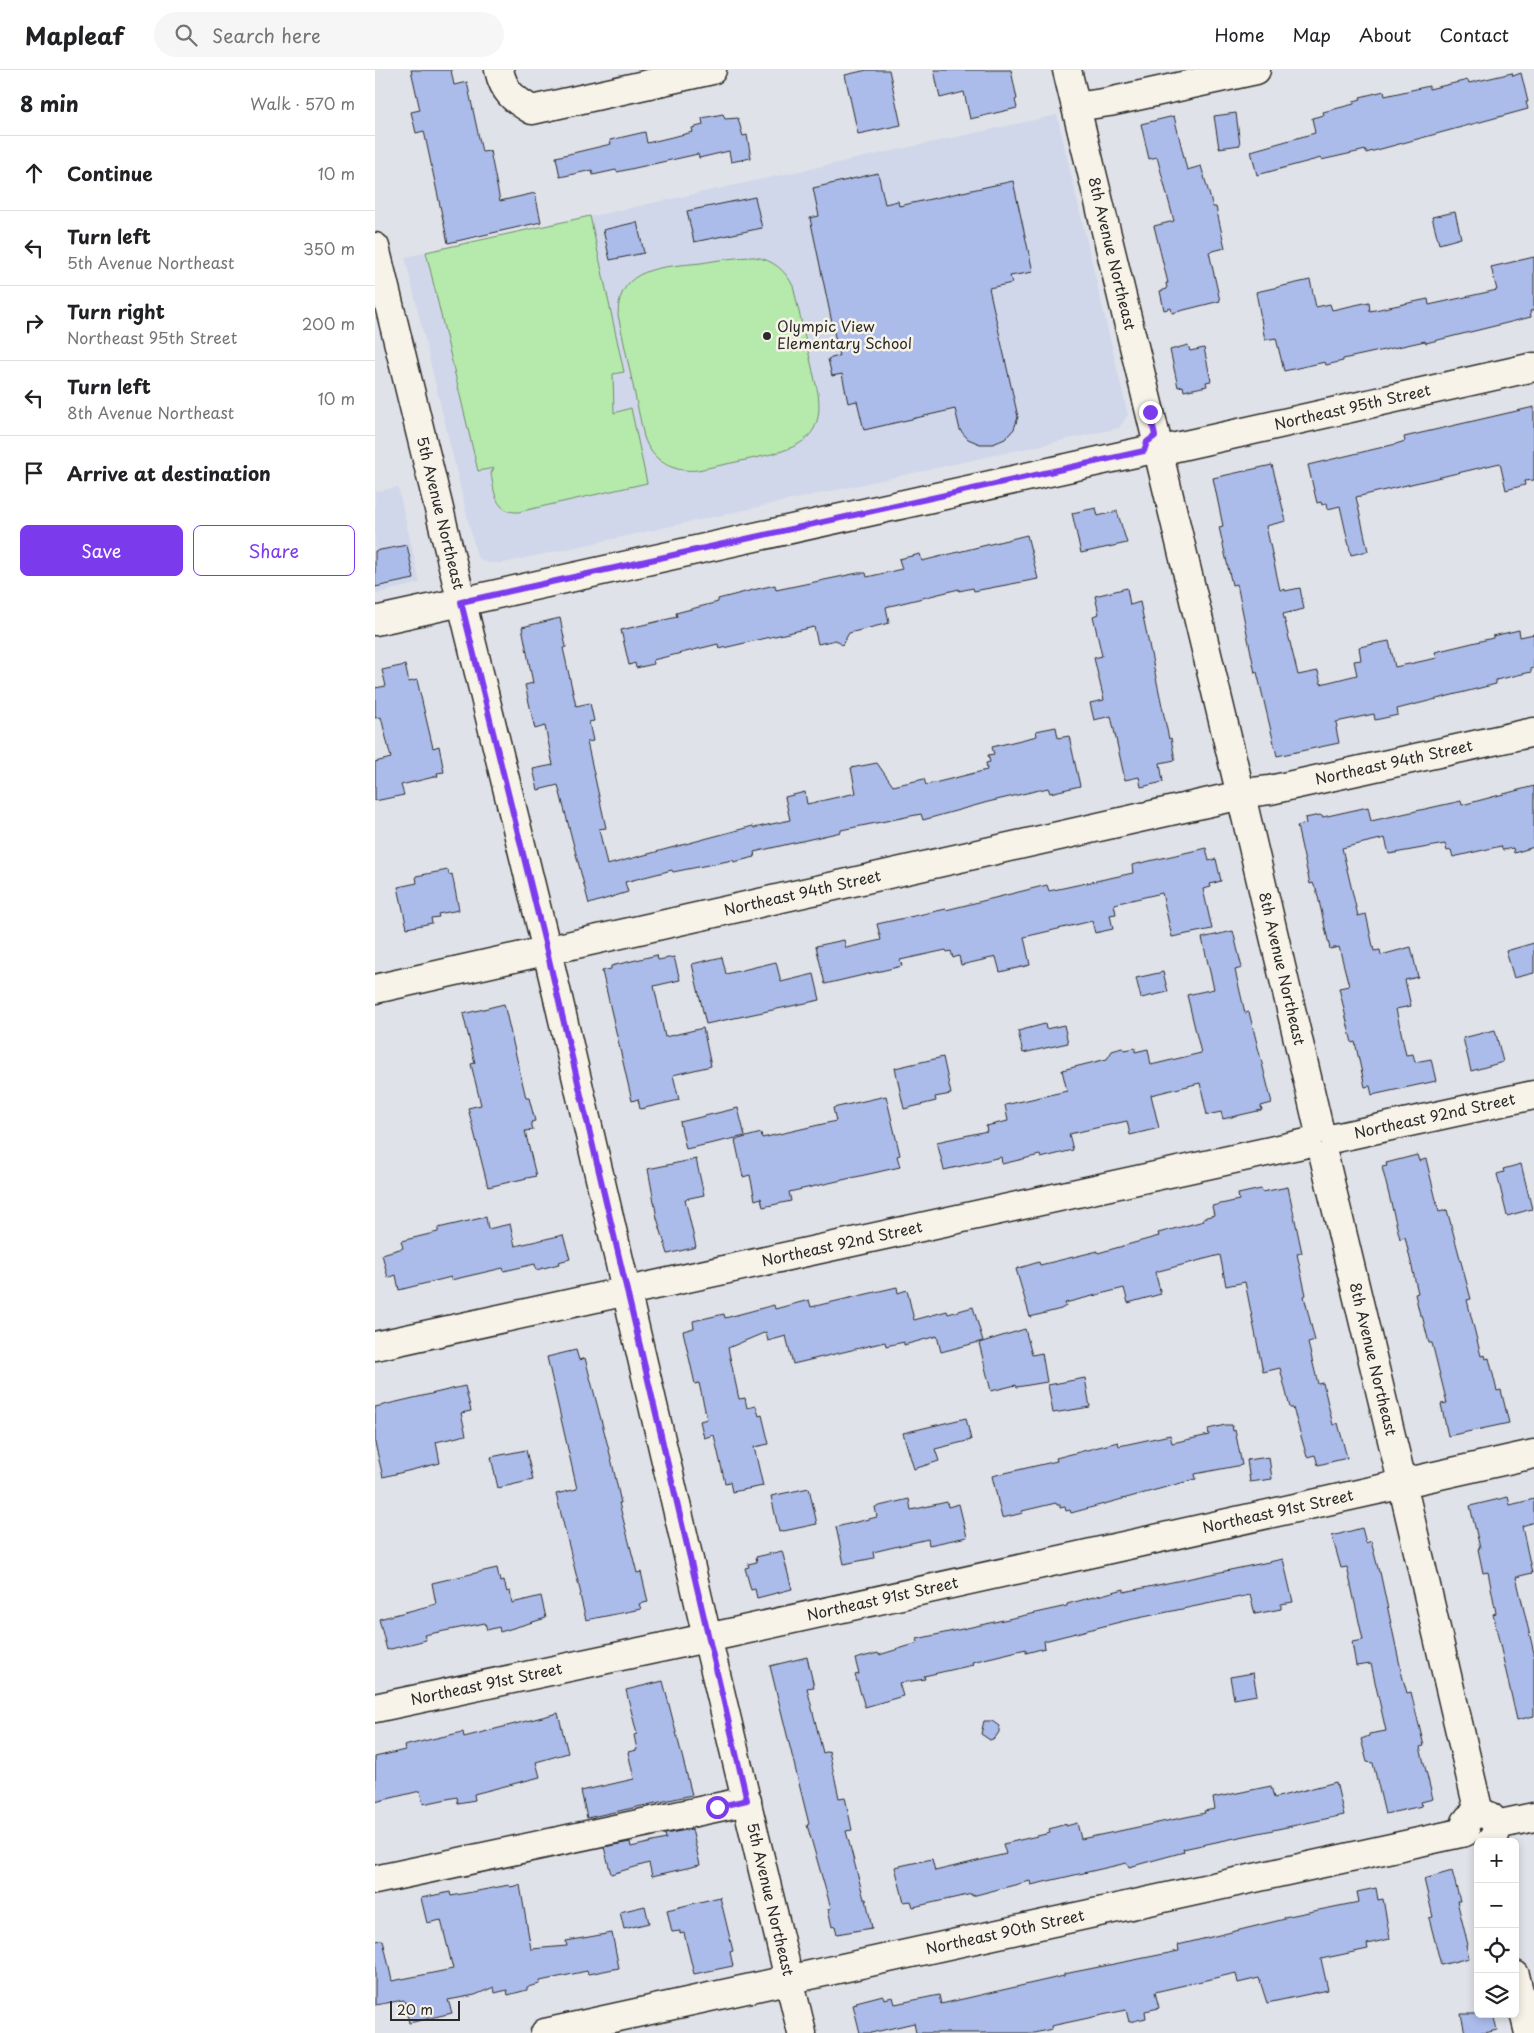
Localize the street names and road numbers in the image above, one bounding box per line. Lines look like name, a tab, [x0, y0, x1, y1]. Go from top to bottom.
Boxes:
street label: 8th Avenue Northeast	[1083, 174, 1143, 332]
street label: Northeast 95th Street	[1272, 377, 1433, 435]
street label: 5th Avenue Northeast	[412, 434, 471, 592]
street label: Northeast 94th Street	[1313, 733, 1474, 790]
street label: Northeast 94th Street	[721, 863, 883, 921]
street label: 8th Avenue Northeast	[1254, 889, 1312, 1047]
street label: Northeast 92nd Street	[1352, 1086, 1517, 1144]
street label: Northeast 92nd Street	[759, 1214, 924, 1271]
street label: 8th Avenue Northeast	[1345, 1280, 1404, 1438]
street label: Northeast 91st Street	[1200, 1482, 1355, 1538]
street label: Northeast 91st Street	[804, 1570, 960, 1626]
street label: Northeast 91st Street	[408, 1656, 564, 1710]
street label: 5th Avenue Northeast	[742, 1820, 801, 1978]
street label: Northeast 90th Street	[923, 1902, 1086, 1960]

